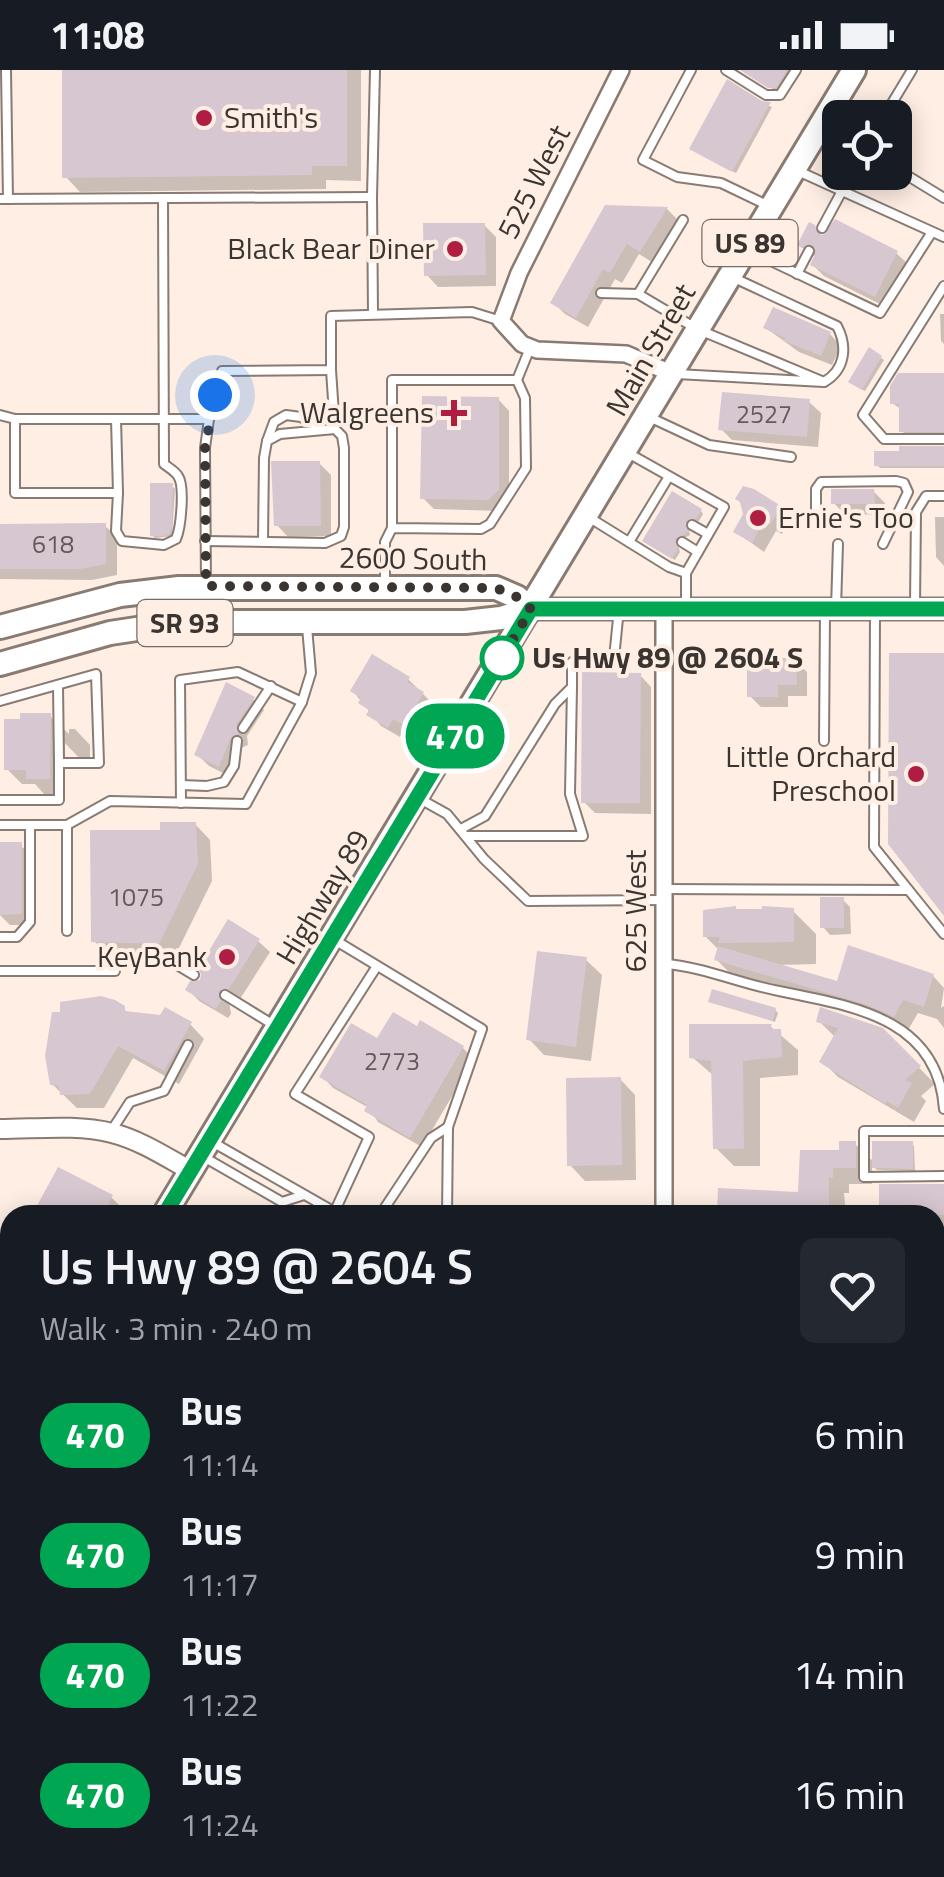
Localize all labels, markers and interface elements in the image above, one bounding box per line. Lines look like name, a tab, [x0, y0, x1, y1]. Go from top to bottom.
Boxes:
text: 11:08	[50, 6, 145, 64]
place label: Smith's	[224, 94, 318, 140]
map controls	[822, 100, 912, 190]
button: locate	[822, 100, 912, 190]
marker: Smith's	[193, 107, 215, 129]
street label: 525 West	[485, 116, 582, 247]
road number: US 89	[702, 220, 798, 266]
place label: Black Bear Diner	[227, 225, 435, 271]
marker: Black Bear Diner	[444, 238, 466, 260]
street label: Main Street	[594, 274, 707, 425]
your location	[190, 370, 240, 420]
place label: Walgreens	[300, 389, 434, 435]
house number: 2527	[736, 395, 792, 433]
marker: Walgreens	[443, 402, 465, 424]
place label: Ernie's Too	[778, 494, 914, 540]
marker: Ernie's Too	[747, 507, 769, 529]
house number: 618	[32, 525, 74, 563]
street label: 2600 South	[338, 534, 488, 582]
road number: SR 93	[138, 600, 232, 646]
place label: Us Hwy 89 @ 2604 S	[532, 634, 803, 680]
marker: Us Hwy 89 @ 2604 S	[481, 637, 523, 679]
line badge: 470	[398, 704, 512, 768]
text: 470	[426, 709, 484, 763]
place label: Little Orchard Preschool	[725, 733, 896, 813]
marker: Little Orchard Preschool	[905, 763, 927, 785]
street label: Highway 89	[264, 820, 381, 973]
street label: 625 West	[612, 849, 658, 972]
house number: 1075	[108, 878, 164, 916]
place label: KeyBank	[97, 933, 207, 979]
marker: KeyBank	[216, 946, 238, 968]
house number: 2773	[364, 1042, 420, 1080]
text: Us Hwy 89 @ 2604 S	[40, 1230, 473, 1303]
button: heart	[800, 1238, 905, 1343]
text: Walk · 3 min · 240 m	[40, 1304, 312, 1352]
text: Bus	[180, 1382, 242, 1440]
text: 6 min	[815, 1406, 905, 1464]
text: 470	[66, 1408, 124, 1462]
text: 11:14	[180, 1440, 259, 1488]
text: Bus	[180, 1502, 242, 1560]
text: 9 min	[815, 1526, 905, 1584]
text: 470	[66, 1528, 124, 1582]
text: 11:17	[180, 1560, 259, 1608]
text: Bus	[180, 1622, 242, 1680]
text: 14 min	[794, 1646, 905, 1704]
text: 470	[66, 1648, 124, 1702]
text: 11:22	[180, 1680, 259, 1728]
text: Bus	[180, 1742, 242, 1800]
text: 16 min	[794, 1766, 905, 1824]
text: 470	[66, 1768, 124, 1822]
text: 11:24	[180, 1800, 259, 1848]

